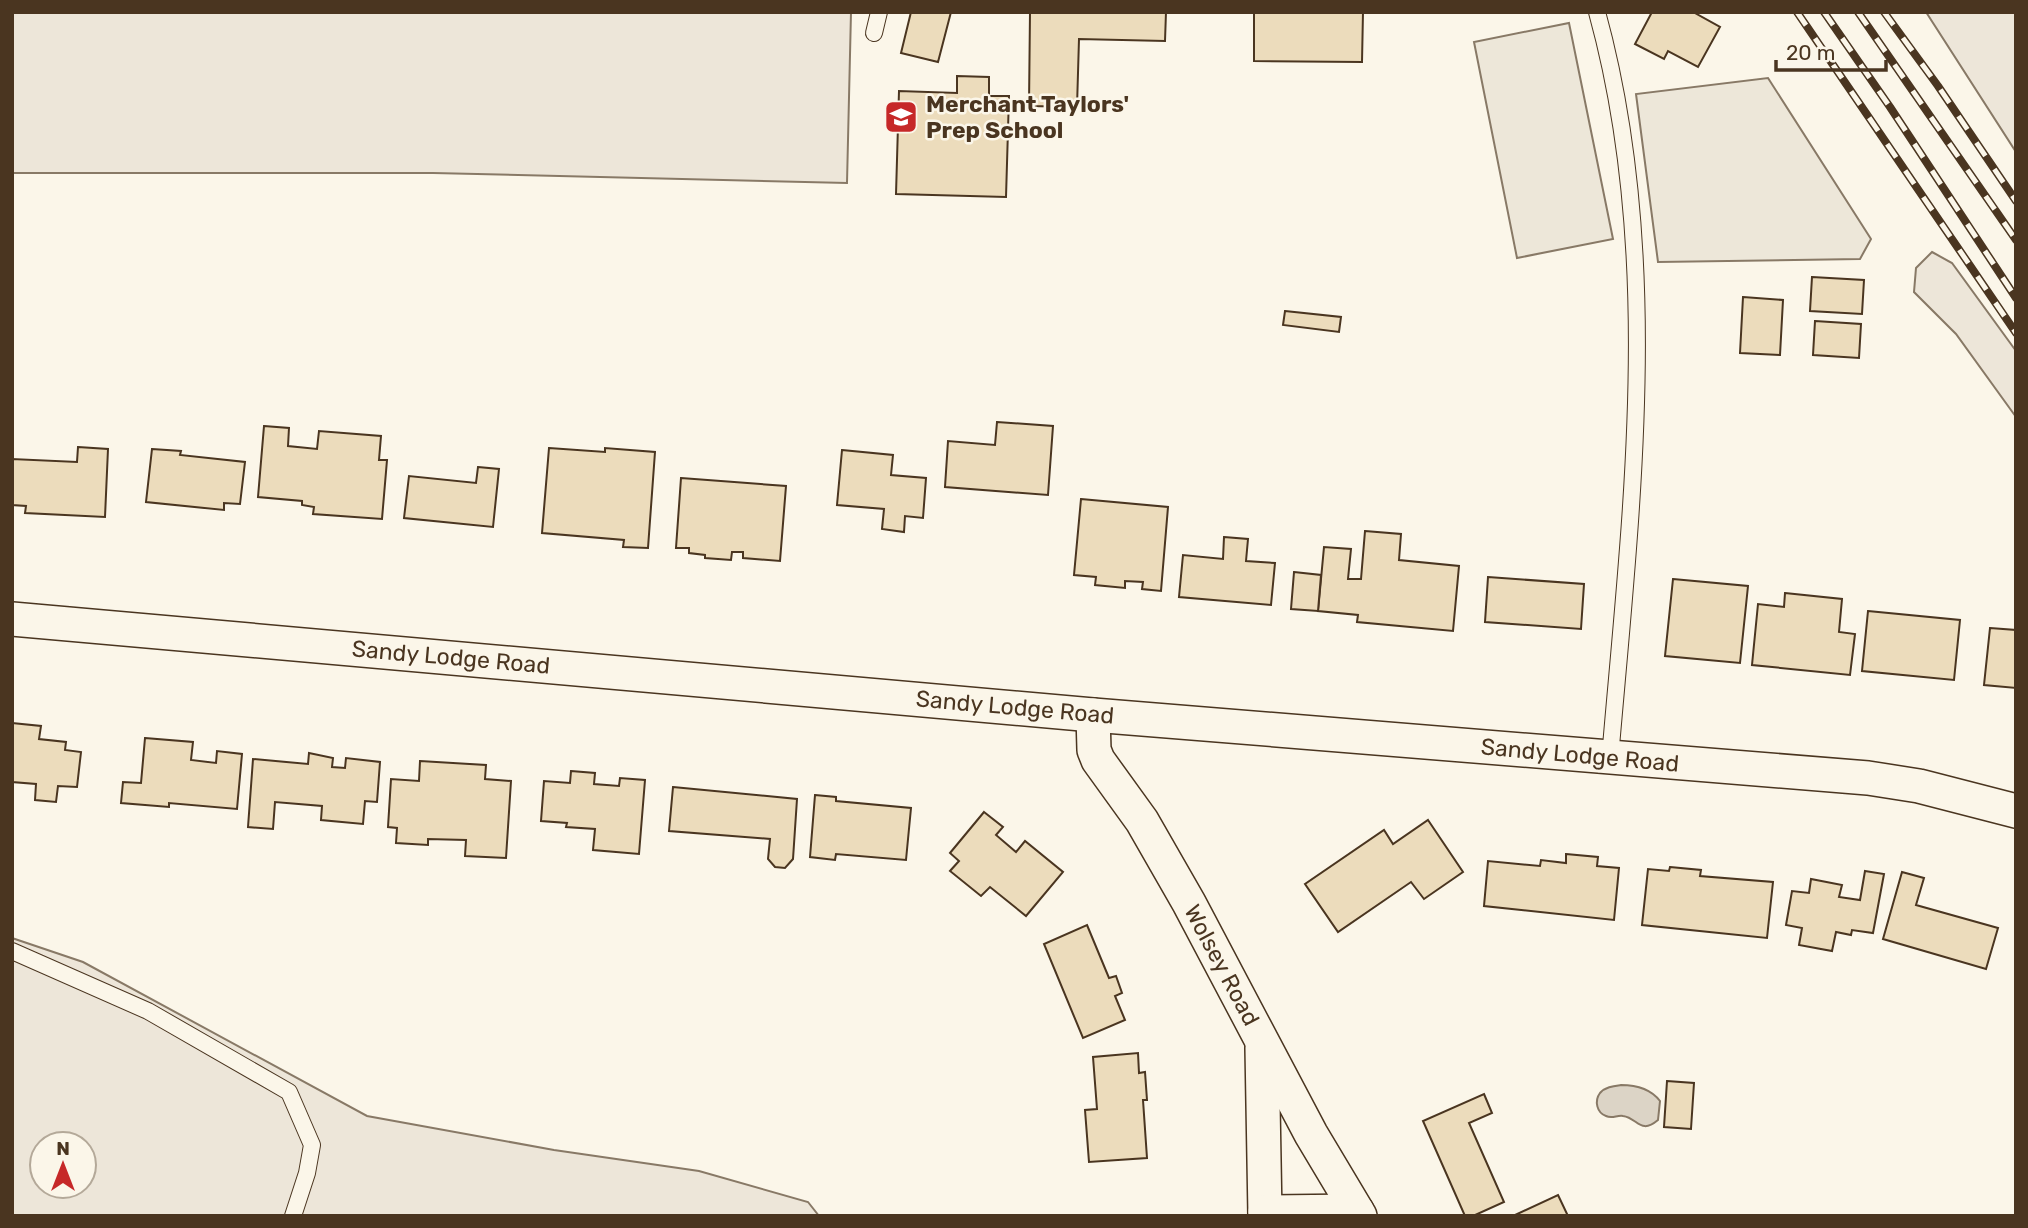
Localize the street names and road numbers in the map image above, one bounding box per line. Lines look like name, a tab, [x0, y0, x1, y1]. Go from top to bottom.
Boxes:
street label: Sandy Lodge Road	[351, 634, 551, 680]
street label: Sandy Lodge Road	[915, 684, 1115, 730]
street label: Sandy Lodge Road	[1480, 732, 1680, 778]
street label: Wolsey Road	[1178, 900, 1266, 1030]

